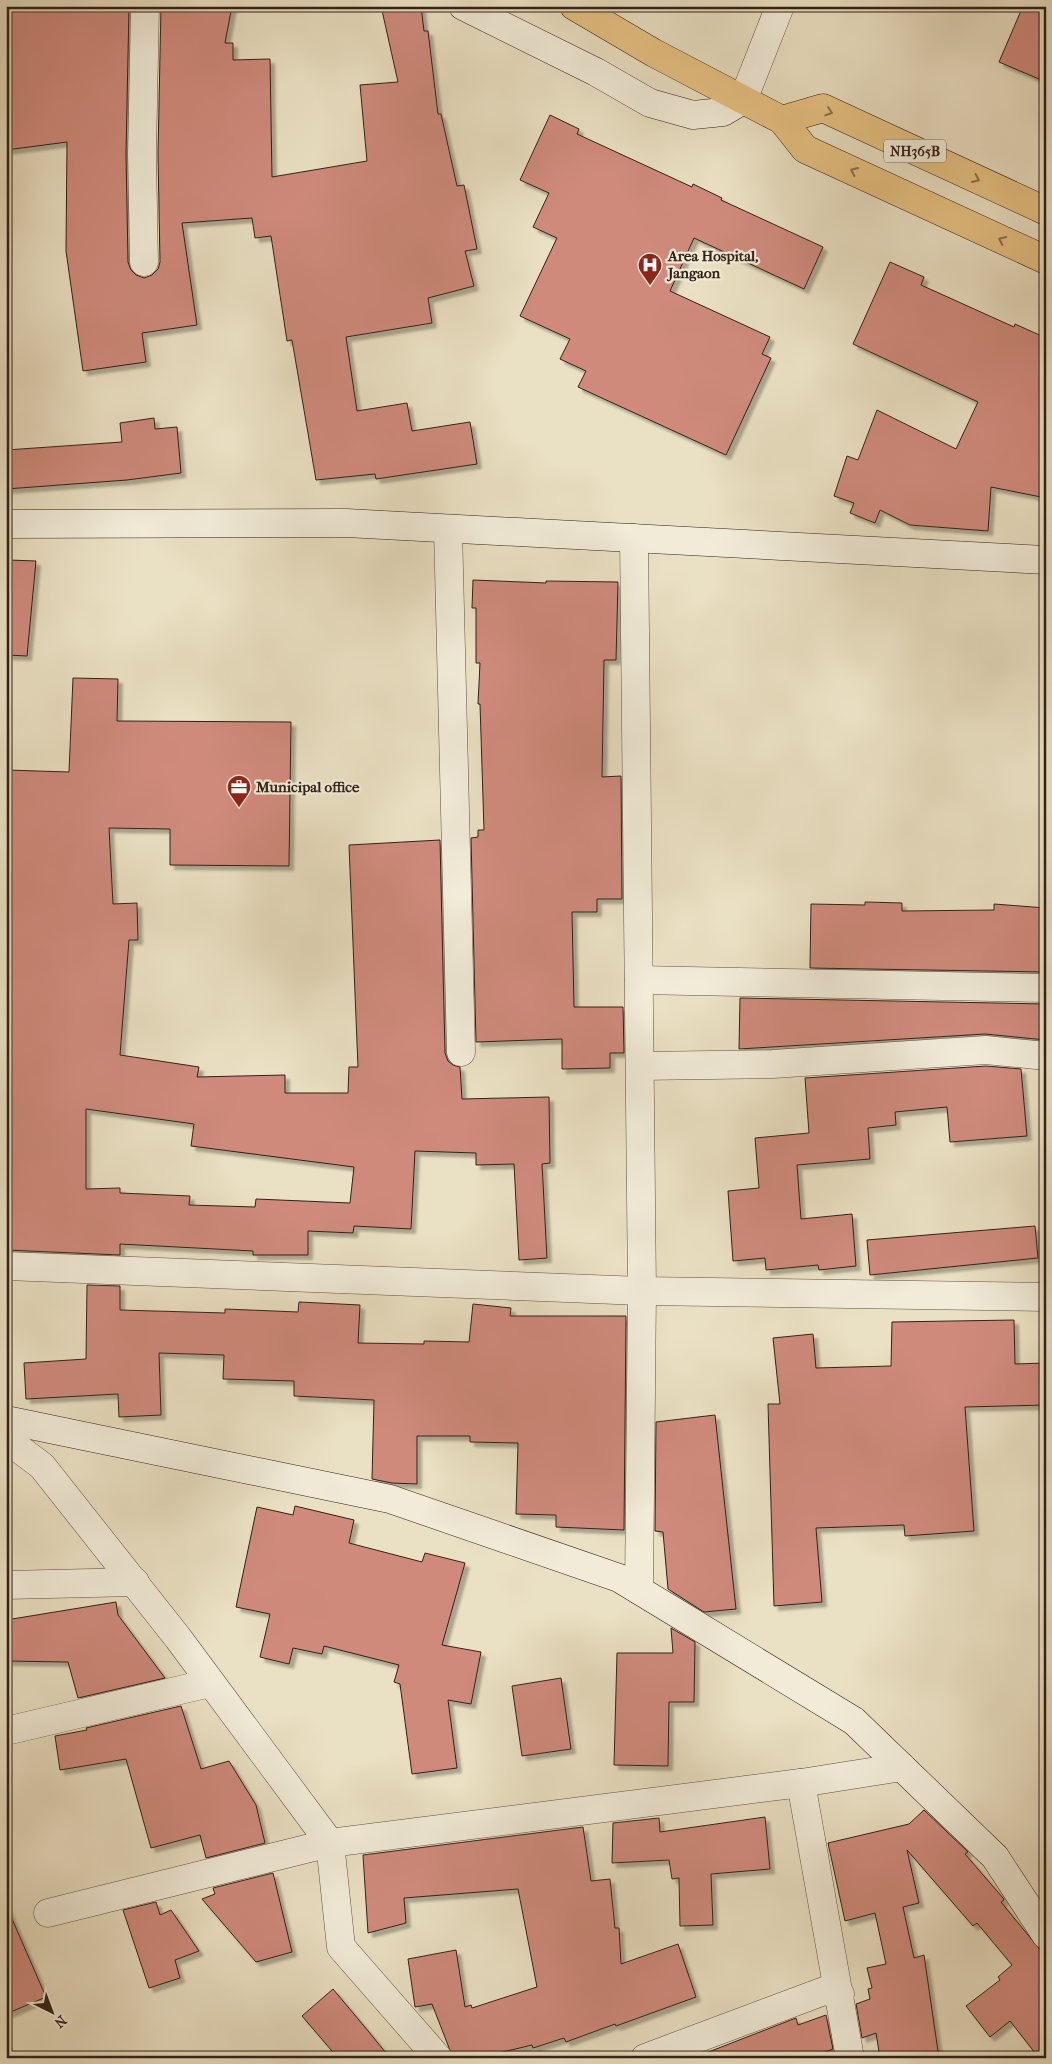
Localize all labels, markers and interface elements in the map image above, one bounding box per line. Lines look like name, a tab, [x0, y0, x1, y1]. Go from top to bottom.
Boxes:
one-way arrow	[824, 106, 833, 116]
road number: NH365B	[884, 140, 946, 162]
one-way arrow	[850, 167, 859, 178]
one-way arrow	[971, 173, 980, 183]
one-way arrow	[998, 236, 1007, 246]
place label: Area Hospital, Jangaon	[666, 247, 758, 282]
hospital icon: Area Hospital, Jangaon	[637, 252, 663, 286]
office icon: Municipal office	[226, 774, 252, 808]
place label: Municipal office	[255, 778, 360, 796]
north arrow	[28, 1986, 78, 2036]
text: N	[50, 2011, 70, 2031]

